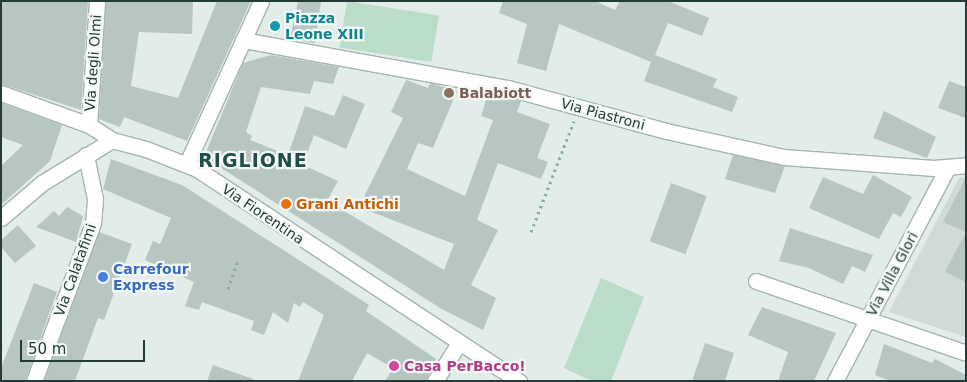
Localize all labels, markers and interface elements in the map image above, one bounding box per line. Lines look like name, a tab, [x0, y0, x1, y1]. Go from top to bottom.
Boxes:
place label: Piazza Leone XIII	[285, 10, 364, 42]
street label: Via degli Olmi	[81, 14, 105, 112]
marker: Piazza Leone XIII	[269, 20, 281, 32]
place label: Balabiott	[459, 85, 531, 101]
marker: Balabiott	[443, 87, 455, 99]
street label: Via Piastroni	[559, 95, 647, 133]
district label: RIGLIONE	[197, 150, 309, 172]
street label: Via Fiorentina	[219, 180, 307, 248]
place label: Grani Antichi	[296, 196, 399, 212]
marker: Grani Antichi	[280, 198, 292, 210]
street label: Via Calatafimi	[50, 221, 100, 319]
street label: Via Villa Glori	[863, 229, 921, 319]
place label: Carrefour Express	[113, 261, 189, 294]
marker: Carrefour Express	[97, 271, 109, 283]
scale bar	[22, 330, 148, 362]
text: 50 m	[28, 340, 66, 358]
place label: Casa PerBacco!	[404, 358, 526, 374]
marker: Casa PerBacco!	[388, 360, 400, 372]

